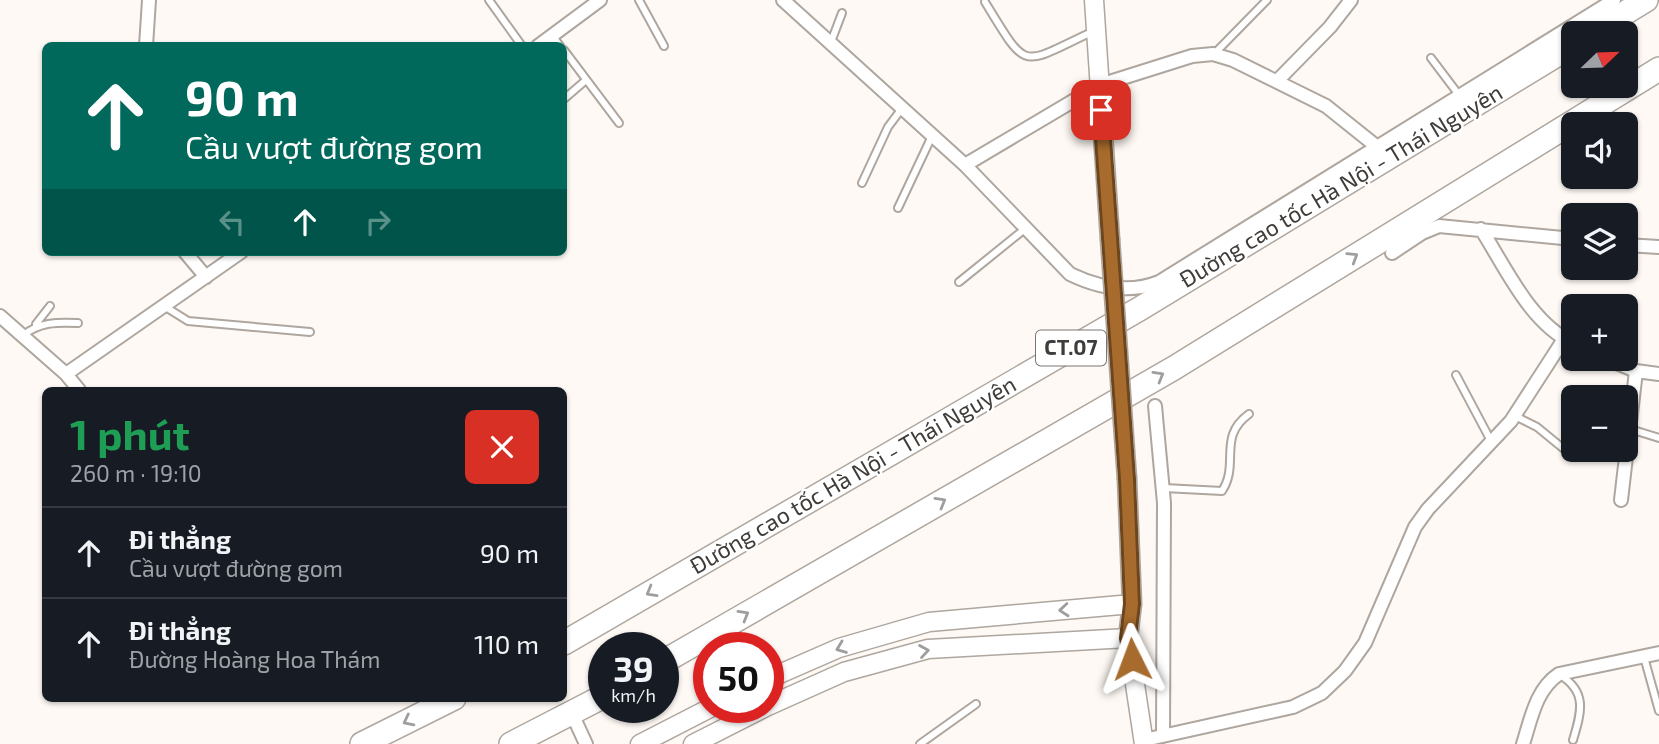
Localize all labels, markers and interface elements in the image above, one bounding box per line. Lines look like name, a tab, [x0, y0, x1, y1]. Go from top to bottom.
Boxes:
north arrow	[1561, 21, 1638, 98]
map controls	[1561, 21, 1638, 462]
text: 90 m	[185, 67, 299, 126]
icon: ahead	[70, 70, 161, 161]
street label: Đường cao tốc Hà Nội - Thái Nguyên	[1174, 77, 1507, 293]
pin	[1071, 80, 1131, 140]
icon: arrive	[1082, 91, 1120, 129]
button: sound	[1561, 112, 1638, 189]
text: Cầu vượt đường gom	[185, 127, 483, 165]
icon: left	[213, 203, 251, 241]
icon: ahead	[286, 203, 324, 241]
icon: right	[359, 203, 397, 241]
button: layers	[1561, 203, 1638, 280]
one-way arrow	[1346, 253, 1359, 266]
button: +	[1561, 294, 1638, 371]
road number: CT.07	[1036, 330, 1106, 366]
street label: Đường cao tốc Hà Nội - Thái Nguyên	[684, 369, 1021, 579]
one-way arrow	[1152, 371, 1165, 384]
button: −	[1561, 385, 1638, 462]
text: 1 phút	[70, 408, 190, 458]
button: close	[465, 410, 539, 484]
text: 260 m · 19:10	[70, 459, 202, 487]
one-way arrow	[933, 497, 946, 510]
text: Đi thẳng	[129, 523, 231, 554]
icon: ahead	[70, 534, 108, 572]
text: 90 m	[480, 537, 539, 568]
text: Cầu vượt đường gom	[129, 554, 343, 582]
one-way arrow	[645, 584, 658, 597]
one-way arrow	[1058, 602, 1069, 617]
one-way arrow	[736, 610, 749, 623]
text: Đi thẳng	[129, 614, 231, 645]
position arrow	[1095, 622, 1169, 696]
icon: ahead	[70, 625, 108, 663]
text: 110 m	[474, 628, 539, 659]
speed limit sign: 50	[693, 632, 784, 723]
one-way arrow	[835, 639, 847, 653]
one-way arrow	[918, 644, 930, 659]
text: Đường Hoàng Hoa Thám	[129, 645, 380, 673]
text: 39	[613, 647, 654, 689]
text: km/h	[611, 684, 656, 706]
one-way arrow	[403, 713, 415, 727]

